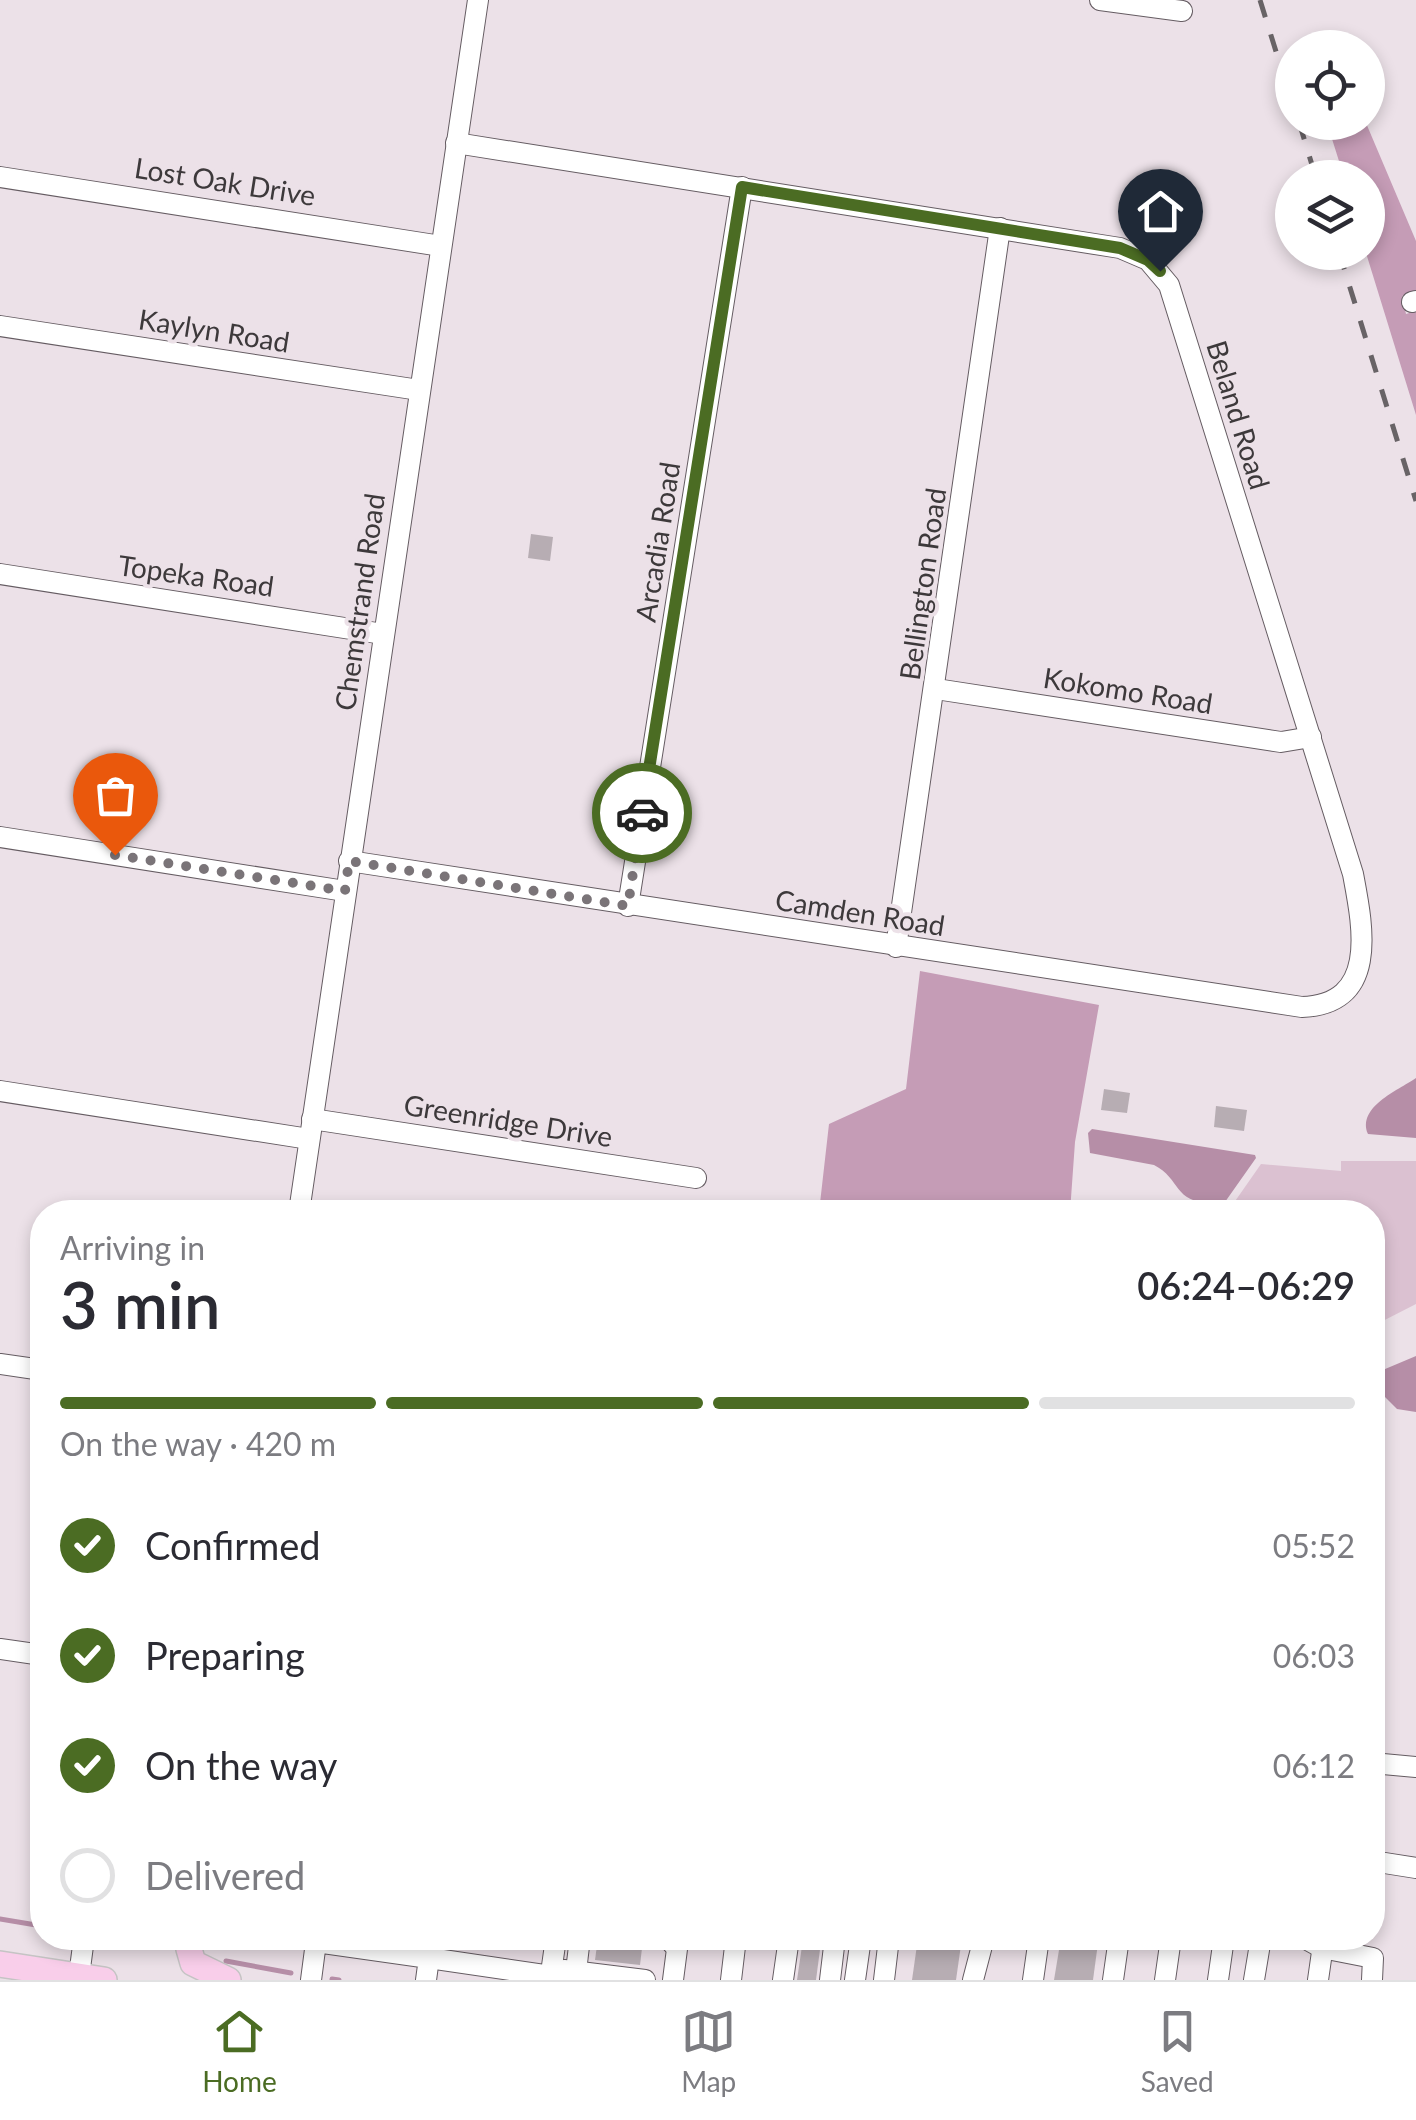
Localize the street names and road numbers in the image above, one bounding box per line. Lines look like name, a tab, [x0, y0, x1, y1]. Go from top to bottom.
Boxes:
street label: Lost Oak Drive	[132, 150, 318, 212]
street label: Kaylyn Road	[136, 301, 292, 359]
street label: Beland Road	[1200, 336, 1278, 493]
street label: Arcadia Road	[628, 459, 686, 624]
street label: Bellington Road	[892, 486, 952, 682]
street label: Chemstrand Road	[327, 491, 391, 713]
street label: Topeka Road	[116, 547, 276, 603]
street label: Kokomo Road	[1041, 660, 1215, 720]
street label: Camden Road	[773, 882, 947, 942]
street label: Greenridge Drive	[401, 1087, 615, 1153]

